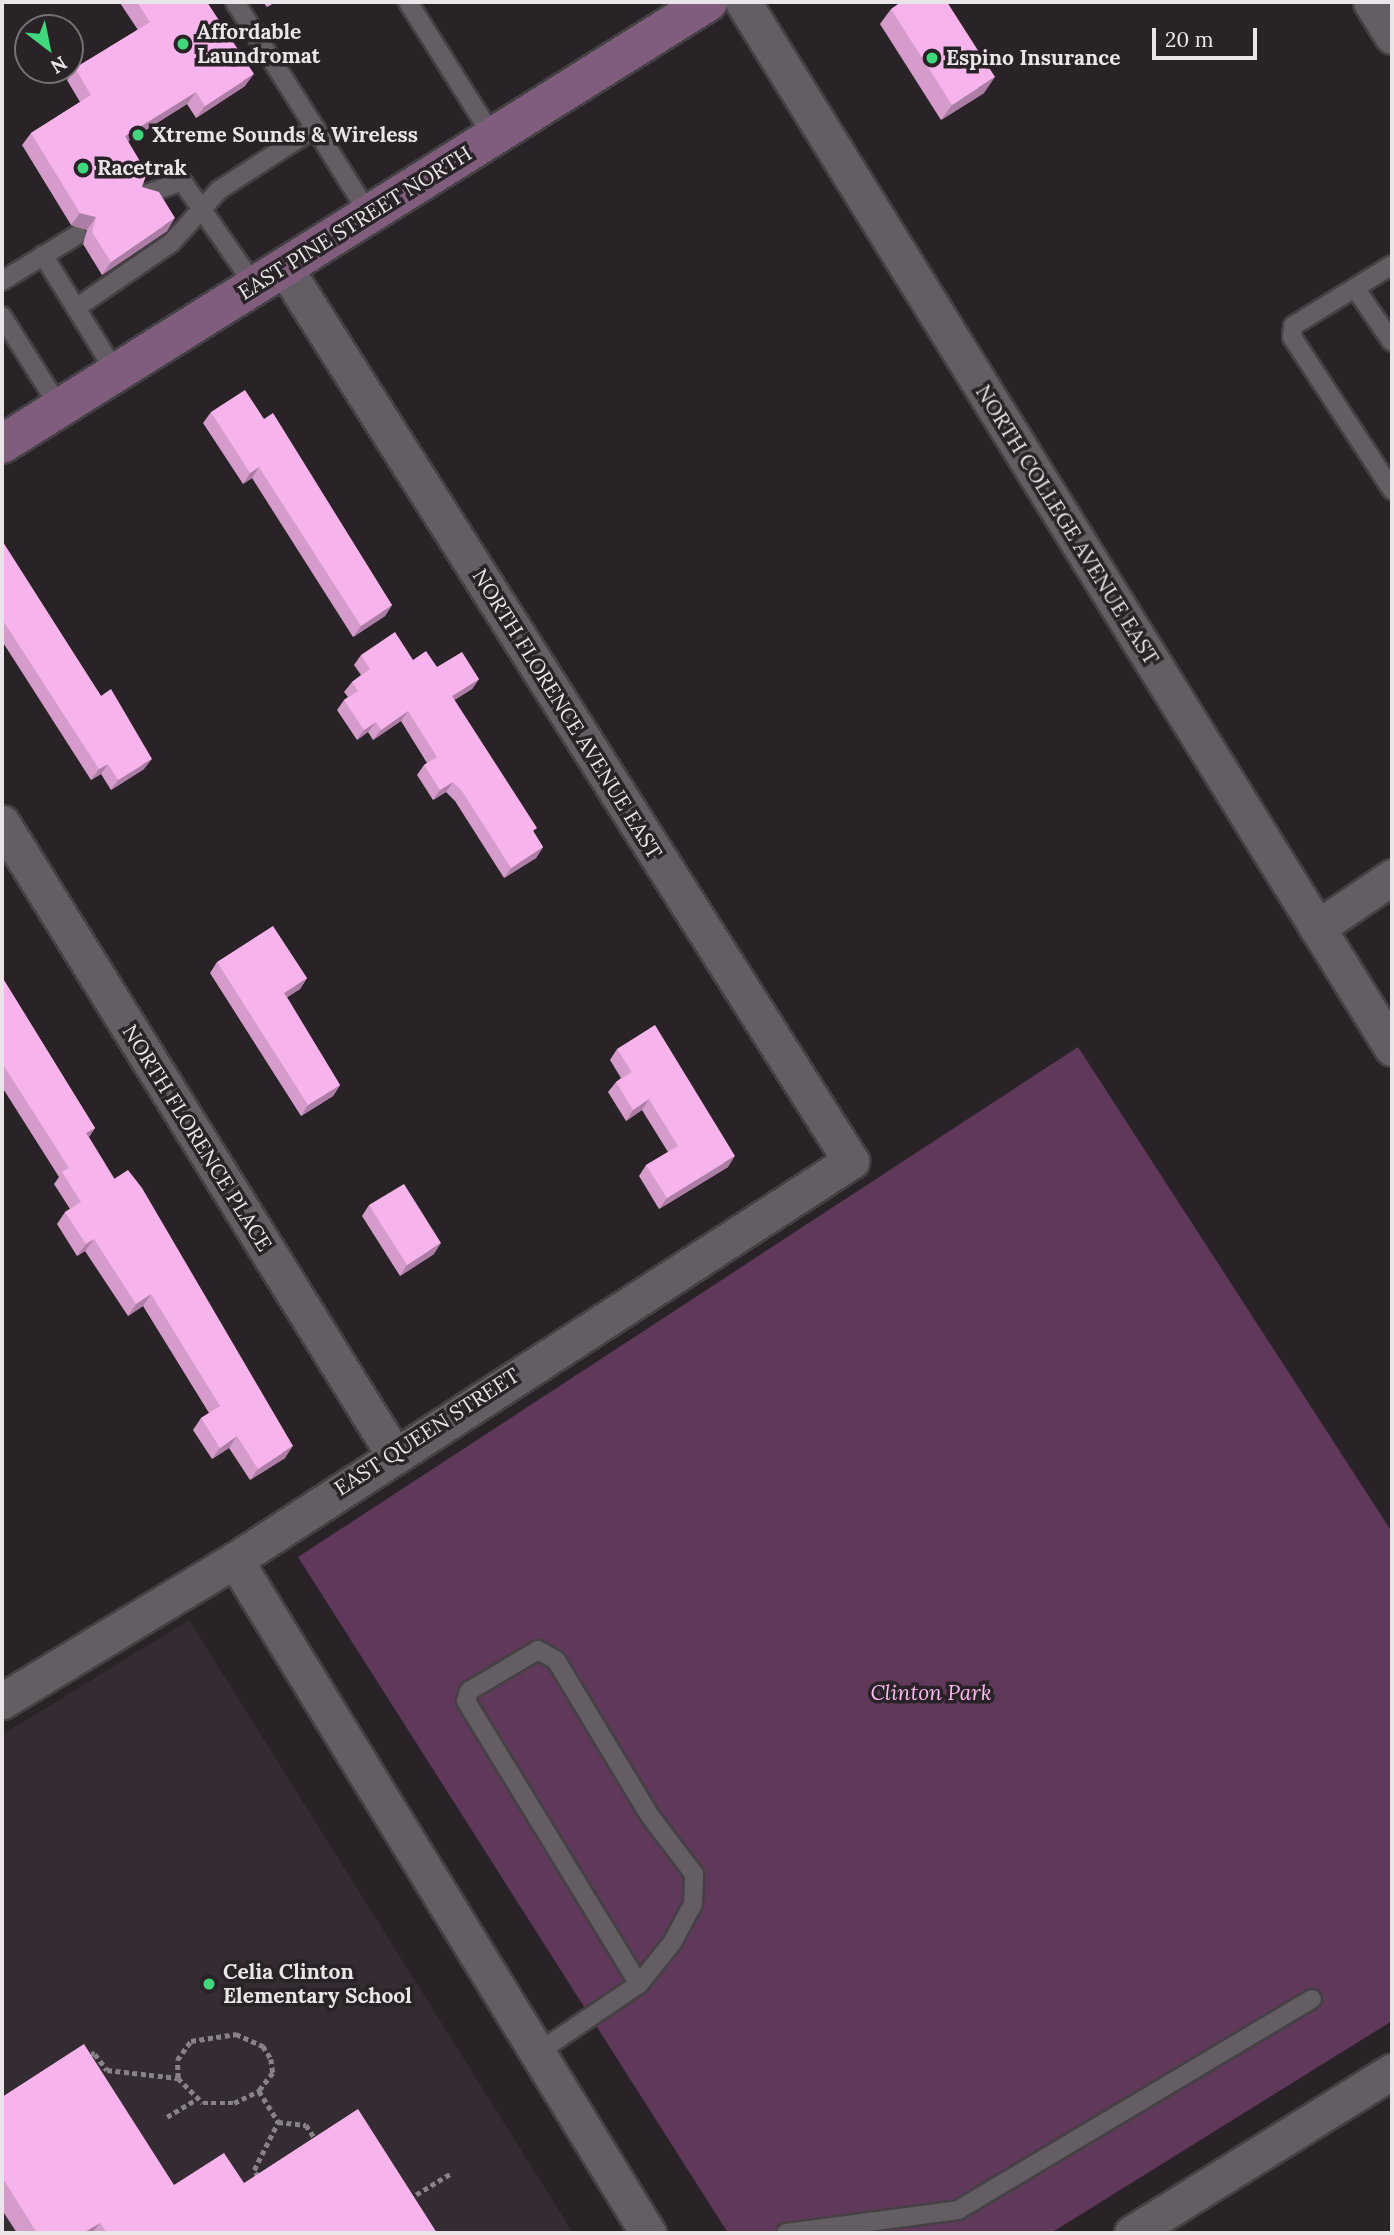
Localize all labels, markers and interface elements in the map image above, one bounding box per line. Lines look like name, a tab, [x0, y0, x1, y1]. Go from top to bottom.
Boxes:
north arrow	[14, 14, 84, 84]
scale bar	[1156, 14, 1261, 58]
place label: Affordable Laundromat	[197, 19, 320, 69]
text: 20 m	[1165, 26, 1214, 53]
marker: Affordable Laundromat	[175, 36, 191, 52]
place label: Espino Insurance	[946, 45, 1120, 71]
marker: Espino Insurance	[924, 50, 940, 66]
text: N	[46, 51, 72, 79]
place label: Xtreme Sounds & Wireless	[152, 122, 418, 148]
marker: Xtreme Sounds & Wireless	[130, 127, 146, 143]
street label: EAST PINE STREET NORTH	[234, 141, 476, 305]
place label: Racetrak	[97, 155, 187, 181]
marker: Racetrak	[75, 160, 91, 176]
street label: NORTH COLLEGE AVENUE EAST	[970, 381, 1164, 669]
street label: NORTH FLORENCE AVENUE EAST	[467, 564, 667, 864]
street label: NORTH FLORENCE PLACE	[117, 1020, 277, 1256]
street label: EAST QUEEN STREET	[330, 1363, 524, 1501]
park label: Clinton Park	[870, 1680, 992, 1706]
place label: Celia Clinton Elementary School	[223, 1959, 412, 2009]
marker: Celia Clinton Elementary School	[201, 1976, 217, 1992]

